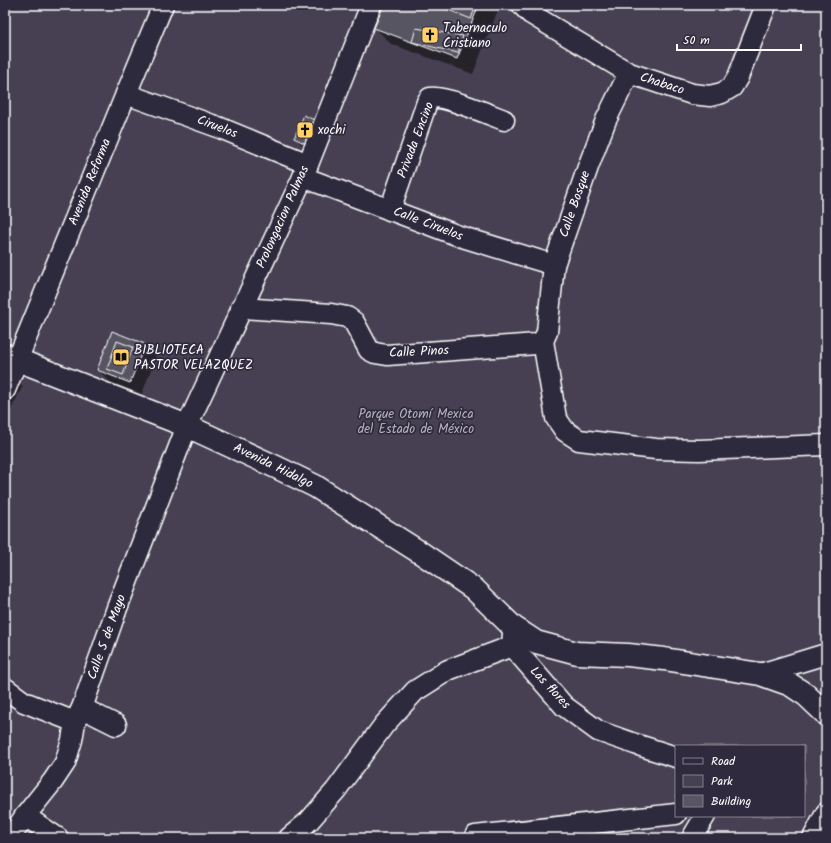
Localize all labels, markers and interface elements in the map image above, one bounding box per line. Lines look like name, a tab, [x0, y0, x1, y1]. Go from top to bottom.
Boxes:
place label: Tabernaculo Cristiano	[443, 18, 507, 54]
church icon: Tabernaculo Cristiano	[420, 25, 440, 45]
scale bar	[677, 26, 801, 52]
text: 50 m	[683, 31, 710, 50]
street label: Chabaco	[637, 67, 687, 101]
street label: Privada Encino	[392, 99, 440, 181]
street label: Ciruelos	[194, 110, 241, 144]
church icon: xochi	[295, 120, 315, 140]
place label: xochi	[317, 120, 346, 141]
street label: Avenida Reforma	[63, 135, 117, 229]
street label: Prolongacion Palmas	[251, 162, 315, 272]
street label: Calle Bosque	[554, 168, 596, 240]
street label: Calle Ciruelos	[390, 201, 466, 247]
place label: BIBLIOTECA PASTOR VELAZQUEZ	[134, 340, 253, 376]
street label: Calle Pinos	[389, 340, 450, 364]
library icon: BIBLIOTECA PASTOR VELAZQUEZ	[111, 347, 131, 367]
park label: Parque Otomí Mexica del Estado de México	[358, 404, 474, 440]
street label: Avenida Hidalgo	[229, 438, 317, 494]
street label: Calle 5 de Mayo	[82, 591, 132, 683]
street label: Las flores	[524, 662, 576, 715]
legend	[675, 745, 805, 817]
text: Road	[711, 752, 736, 771]
text: Park	[711, 772, 733, 791]
text: Building	[711, 792, 751, 811]

